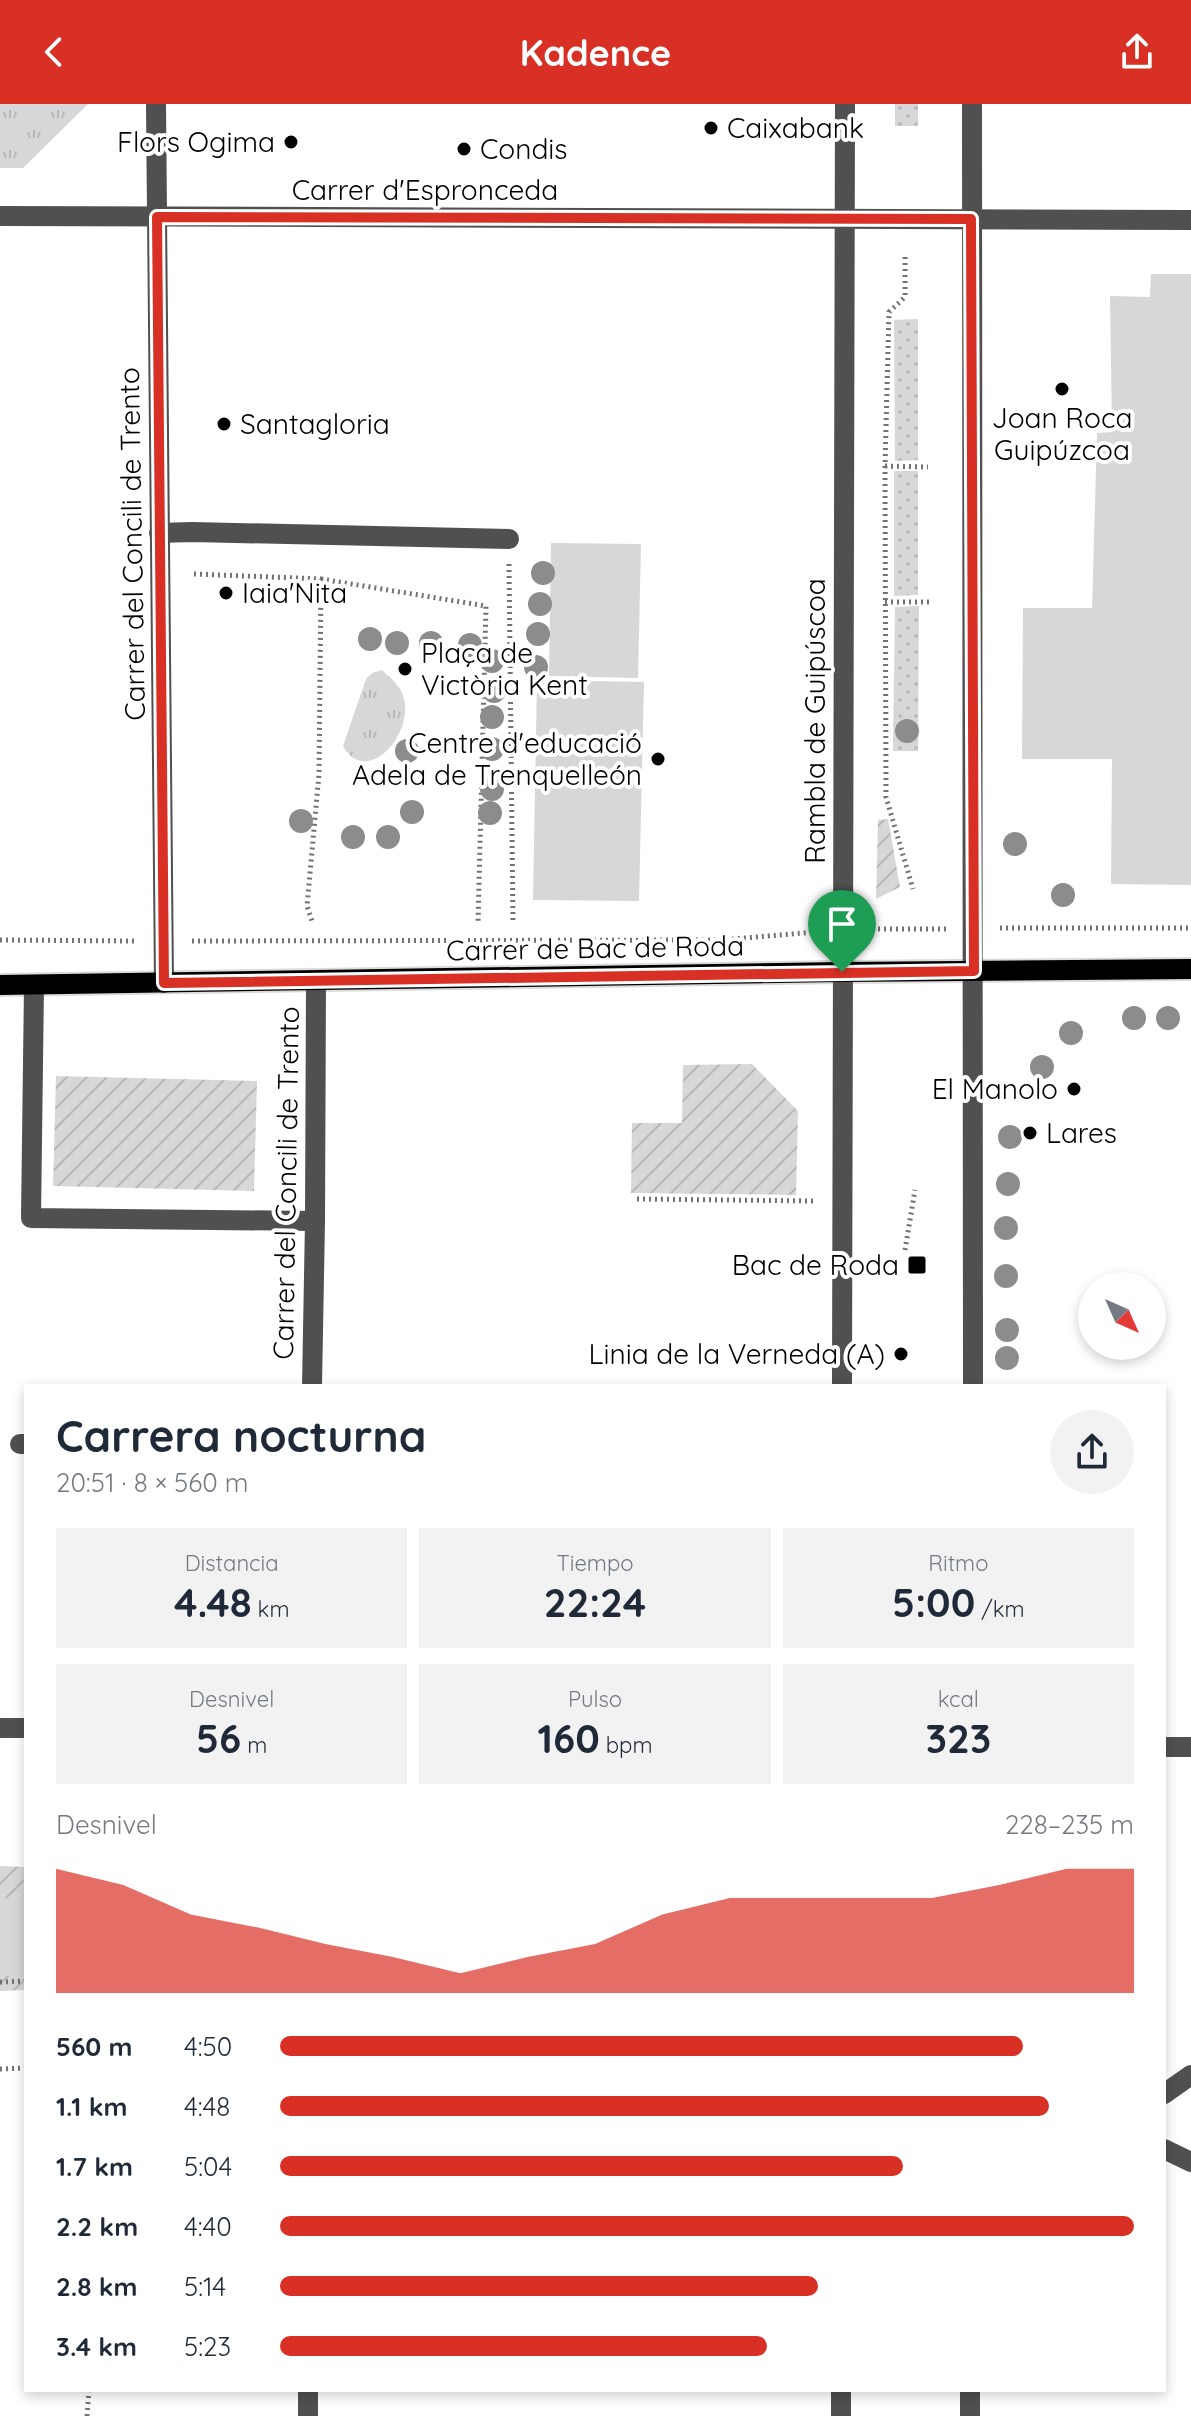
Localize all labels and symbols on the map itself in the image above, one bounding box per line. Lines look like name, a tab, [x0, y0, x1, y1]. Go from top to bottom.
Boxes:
place label: Caixabank	[727, 110, 864, 145]
marker: Caixabank	[702, 119, 720, 137]
place label: Flors Ogima	[117, 124, 275, 159]
place label: Condis	[480, 131, 567, 166]
marker: Flors Ogima	[282, 133, 300, 151]
marker: Condis	[455, 140, 473, 158]
street label: Carrer d'Espronceda	[292, 172, 558, 207]
street label: Carrer del Concili de Trento	[111, 367, 152, 721]
marker: Joan Roca Guipúzcoa	[1053, 380, 1071, 398]
place label: Joan Roca Guipúzcoa	[992, 400, 1132, 467]
place label: Santagloria	[240, 406, 390, 441]
marker: Santagloria	[215, 415, 233, 433]
place label: Iaia'Nita	[242, 575, 347, 610]
street label: Rambla de Guipúscoa	[797, 578, 832, 864]
marker: Iaia'Nita	[217, 584, 235, 602]
place label: Plaça de Victòria Kent	[421, 635, 588, 702]
marker: Plaça de Victòria Kent	[396, 660, 414, 678]
place label: Centre d'educació Adela de Trenquelleón	[352, 725, 642, 792]
marker: Centre d'educació Adela de Trenquelleón	[649, 750, 667, 768]
pin	[808, 890, 876, 972]
street label: Carrer de Bac de Roda	[446, 927, 744, 968]
street label: Carrer del Concili de Trento	[265, 1006, 306, 1360]
place label: El Manolo	[932, 1071, 1058, 1106]
marker: El Manolo	[1065, 1080, 1083, 1098]
place label: Lares	[1046, 1115, 1117, 1150]
marker: Lares	[1021, 1124, 1039, 1142]
place label: Bac de Roda	[732, 1247, 899, 1282]
marker: Bac de Roda	[906, 1254, 928, 1276]
north arrow	[1078, 1272, 1166, 1360]
place label: Linia de la Verneda (A)	[589, 1336, 885, 1371]
marker: Linia de la Verneda (A)	[892, 1345, 910, 1363]

